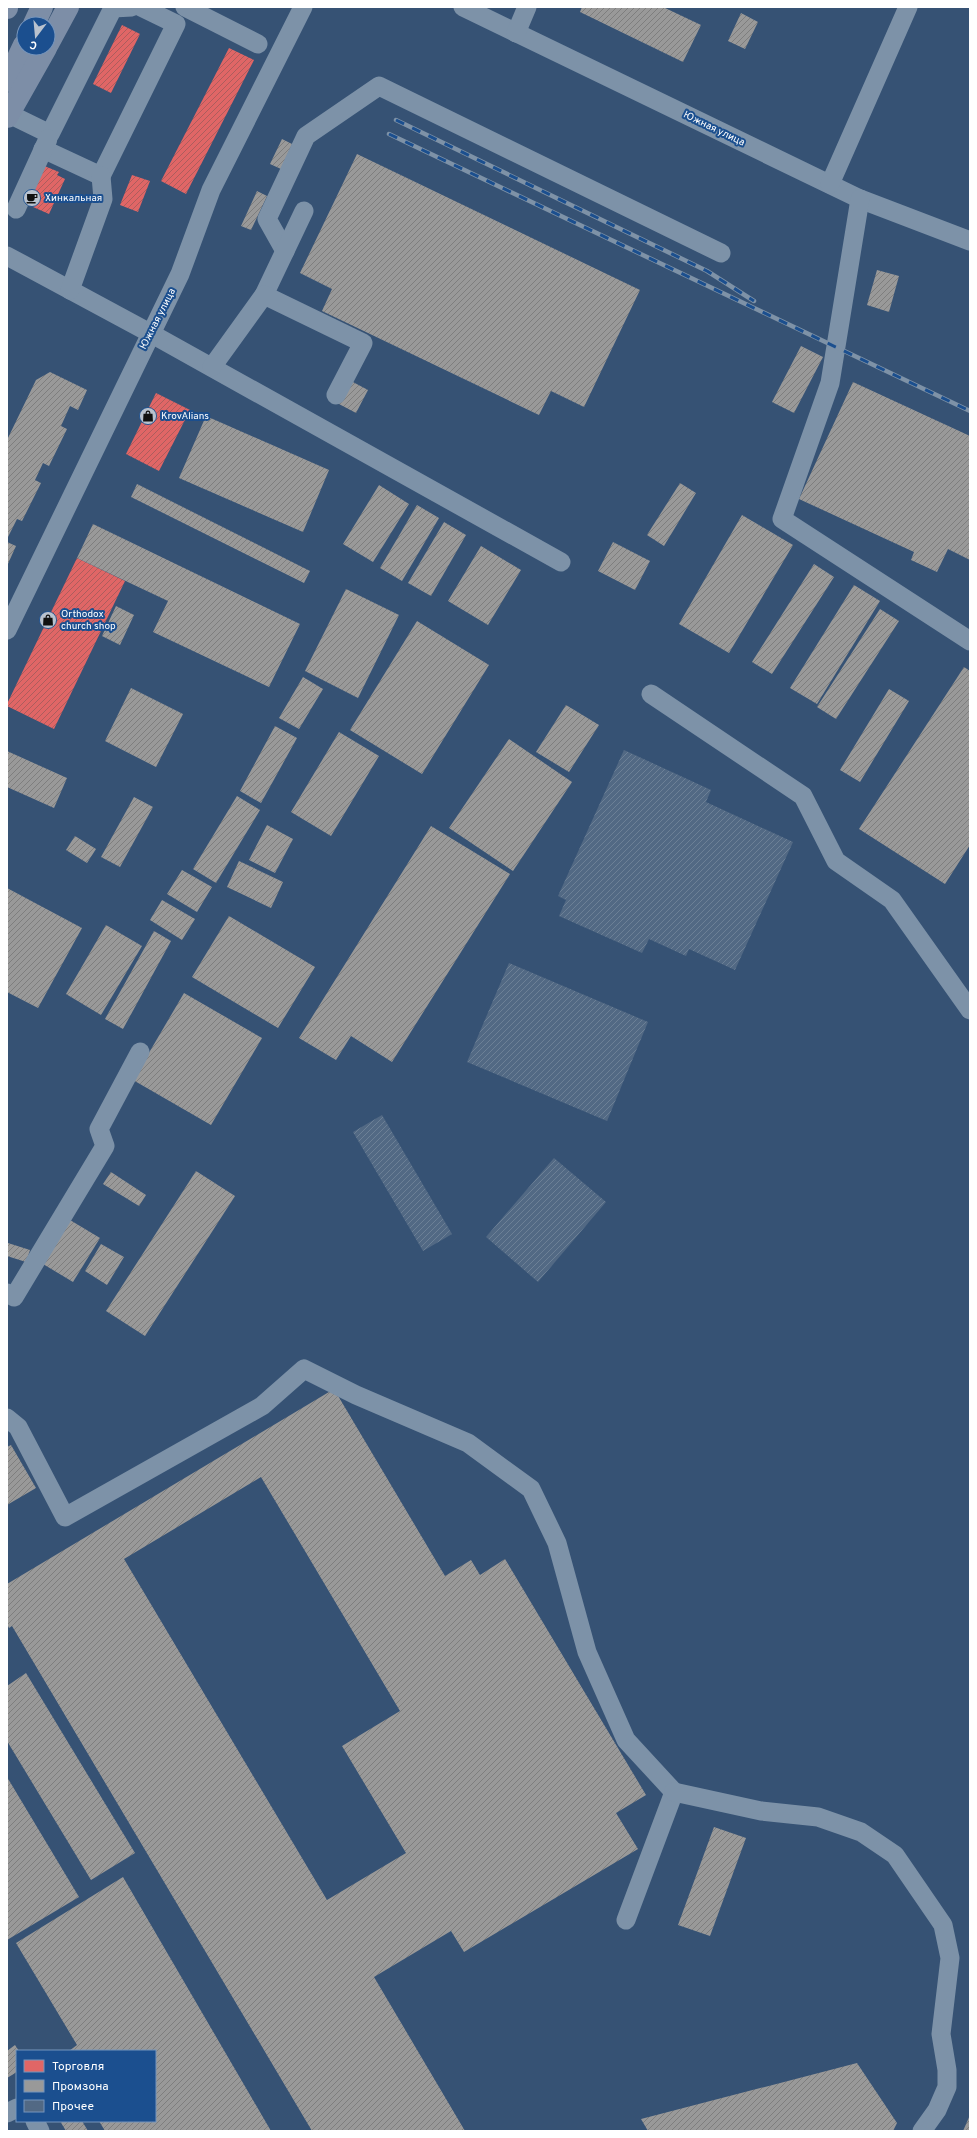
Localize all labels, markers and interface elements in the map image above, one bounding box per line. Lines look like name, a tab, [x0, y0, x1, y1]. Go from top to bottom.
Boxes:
north arrow	[16, 16, 56, 56]
text: С	[28, 37, 39, 52]
street label: Южная улица	[681, 108, 747, 150]
cafe icon: Хинкальная	[22, 188, 42, 208]
place label: Хинкальная	[45, 192, 102, 205]
street label: Южная улица	[137, 286, 179, 352]
shop icon: KrovAlians	[138, 406, 158, 426]
place label: KrovAlians	[161, 410, 209, 423]
place label: Orthodox church shop	[61, 608, 116, 633]
shop icon: Orthodox church shop	[38, 610, 58, 630]
legend	[16, 2050, 156, 2122]
text: Торговля	[52, 2059, 104, 2075]
text: Промзона	[52, 2079, 109, 2095]
text: Прочее	[52, 2099, 94, 2115]

